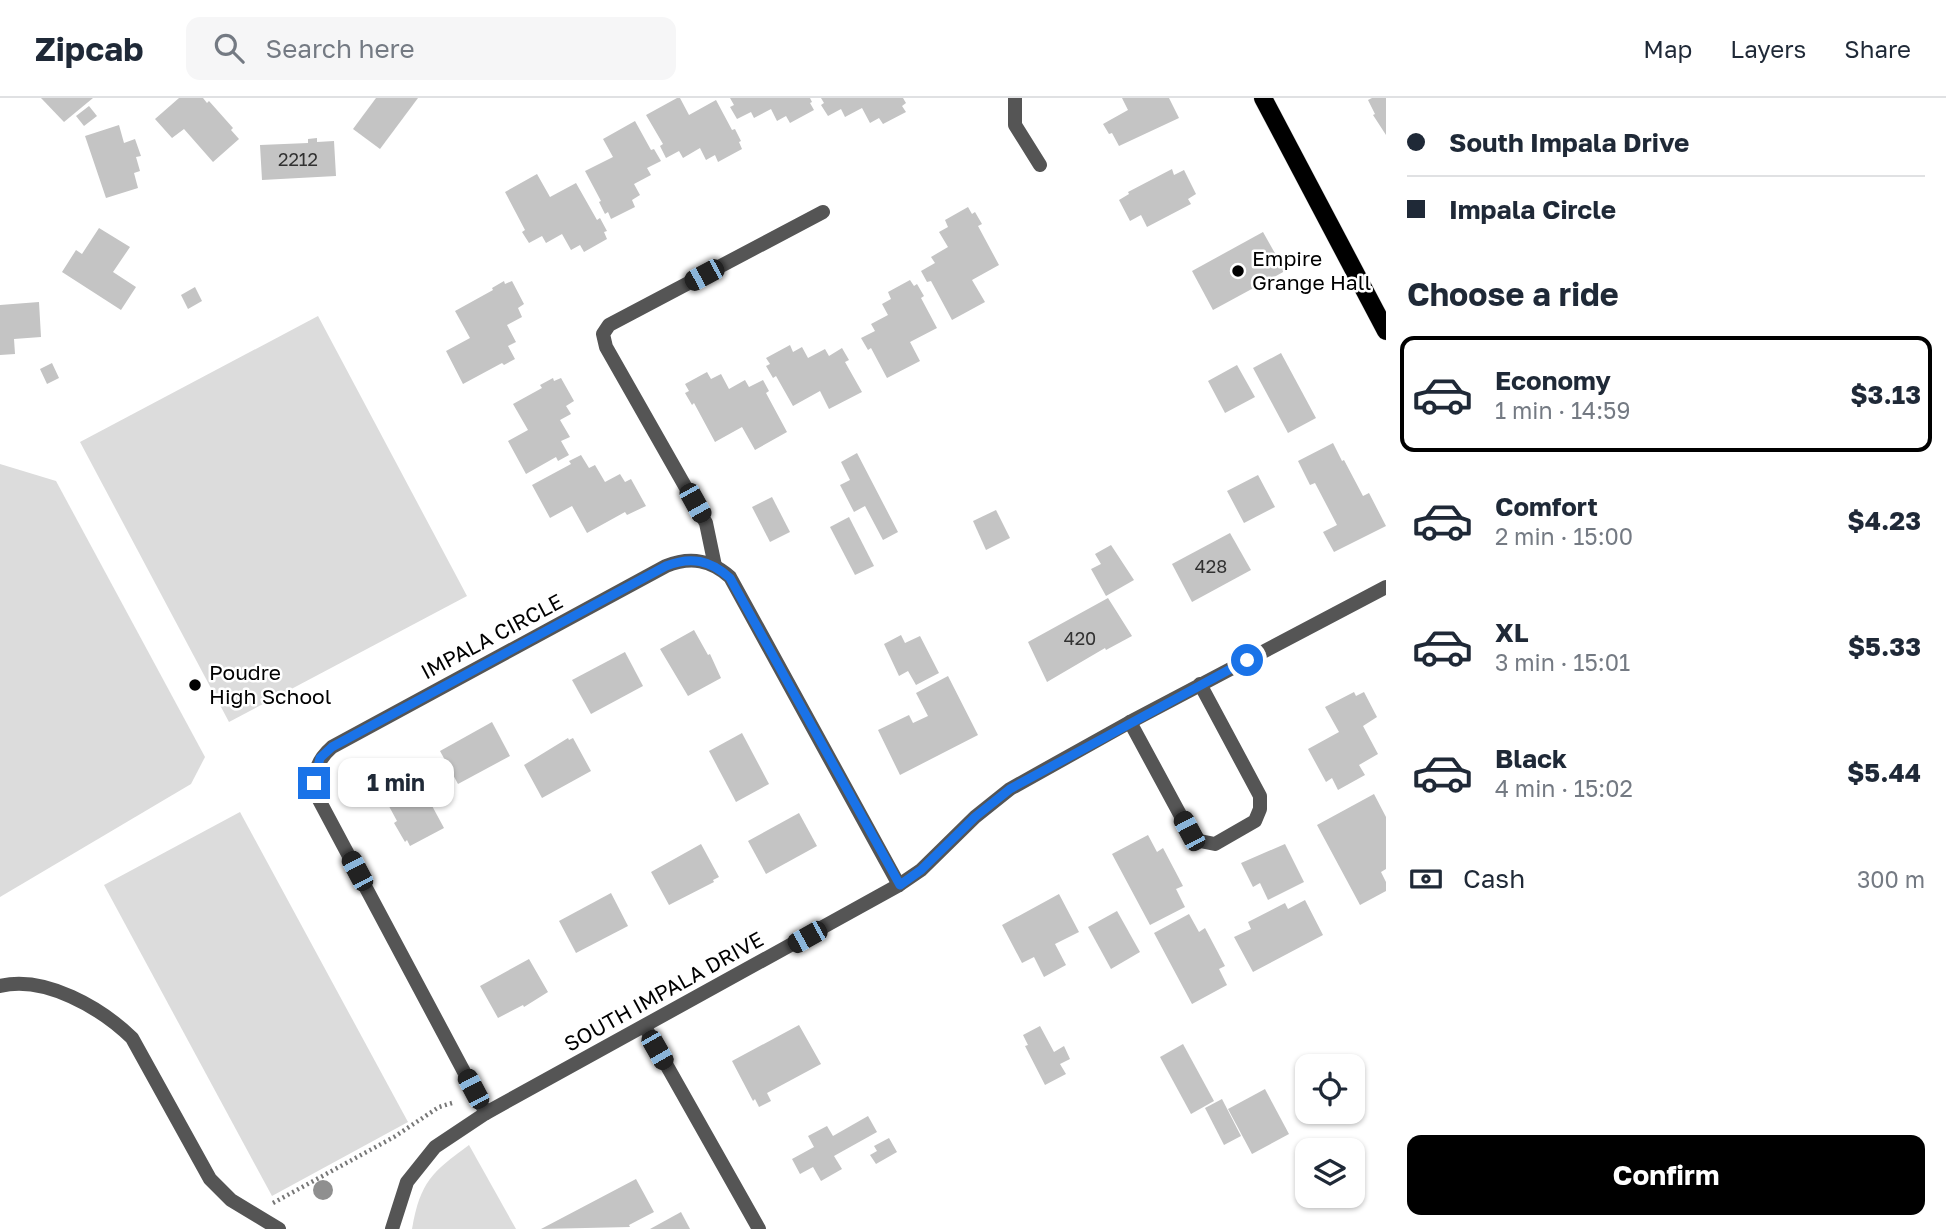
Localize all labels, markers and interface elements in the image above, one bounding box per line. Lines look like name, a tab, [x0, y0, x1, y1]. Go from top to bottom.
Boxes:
search box	[186, 17, 676, 80]
text: Zipcab	[35, 29, 144, 68]
icon: search	[210, 29, 248, 67]
text: Search here	[266, 33, 415, 64]
text: Map	[1643, 34, 1692, 63]
text: Layers	[1730, 34, 1806, 63]
text: Share	[1844, 34, 1911, 63]
text: South Impala Drive	[1449, 127, 1689, 158]
house number: 2212	[278, 148, 318, 170]
text: Impala Circle	[1449, 194, 1616, 225]
place label: Empire Grange Hall	[1252, 245, 1371, 295]
car	[681, 256, 728, 294]
marker: Empire Grange Hall	[1230, 263, 1246, 279]
text: Choose a ride	[1407, 275, 1619, 313]
icon: car	[1411, 363, 1474, 426]
text: Economy	[1495, 365, 1611, 396]
text: $3.13	[1850, 379, 1921, 410]
text: 1 min · 14:59	[1495, 396, 1630, 424]
car	[676, 480, 715, 526]
icon: car	[1411, 489, 1474, 552]
text: Comfort	[1495, 491, 1598, 522]
text: $4.23	[1847, 505, 1921, 536]
text: 2 min · 15:00	[1495, 522, 1633, 550]
house number: 428	[1195, 555, 1227, 577]
street label: IMPALA CIRCLE	[416, 588, 567, 684]
icon: car	[1411, 615, 1474, 678]
text: XL	[1495, 617, 1529, 648]
house number: 420	[1064, 627, 1096, 649]
text: $5.33	[1848, 631, 1921, 662]
route start	[1231, 644, 1263, 676]
text: 3 min · 15:01	[1495, 648, 1630, 676]
place label: Poudre High School	[209, 659, 331, 709]
marker: Poudre High School	[187, 677, 203, 693]
icon: car	[1411, 741, 1474, 804]
text: Black	[1495, 743, 1567, 774]
text: $5.44	[1847, 757, 1921, 788]
callout: 1 min	[338, 758, 454, 808]
route end	[298, 767, 330, 799]
text: 1 min	[367, 768, 425, 796]
text: 4 min · 15:02	[1495, 774, 1633, 802]
car	[1170, 808, 1209, 854]
car	[338, 848, 377, 894]
icon: cash	[1407, 860, 1445, 898]
text: Cash	[1463, 863, 1525, 894]
text: 300 m	[1857, 865, 1925, 893]
car	[784, 918, 831, 956]
street label: SOUTH IMPALA DRIVE	[559, 926, 768, 1057]
car	[638, 1027, 677, 1073]
map controls	[1295, 1054, 1365, 1208]
button: locate	[1295, 1054, 1365, 1124]
car	[454, 1066, 493, 1112]
button: Confirm	[1407, 1135, 1925, 1215]
button: layers	[1295, 1138, 1365, 1208]

